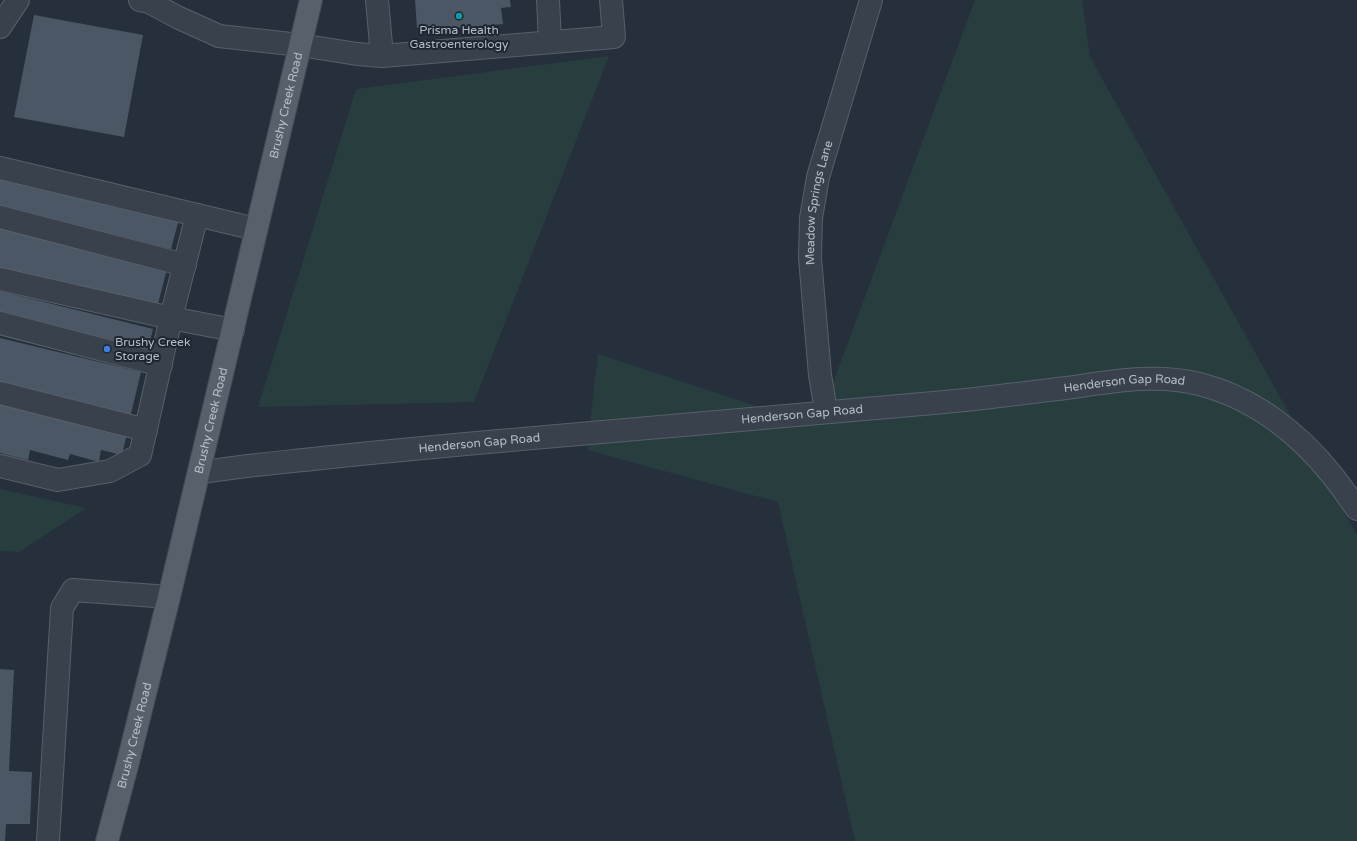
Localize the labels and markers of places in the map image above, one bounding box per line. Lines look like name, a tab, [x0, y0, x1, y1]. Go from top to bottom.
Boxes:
marker: Prisma Health Gastroenterology	[454, 11, 464, 21]
place label: Prisma Health Gastroenterology	[409, 23, 509, 51]
place label: Brushy Creek Storage	[115, 335, 191, 363]
marker: Brushy Creek Storage	[102, 344, 112, 354]

